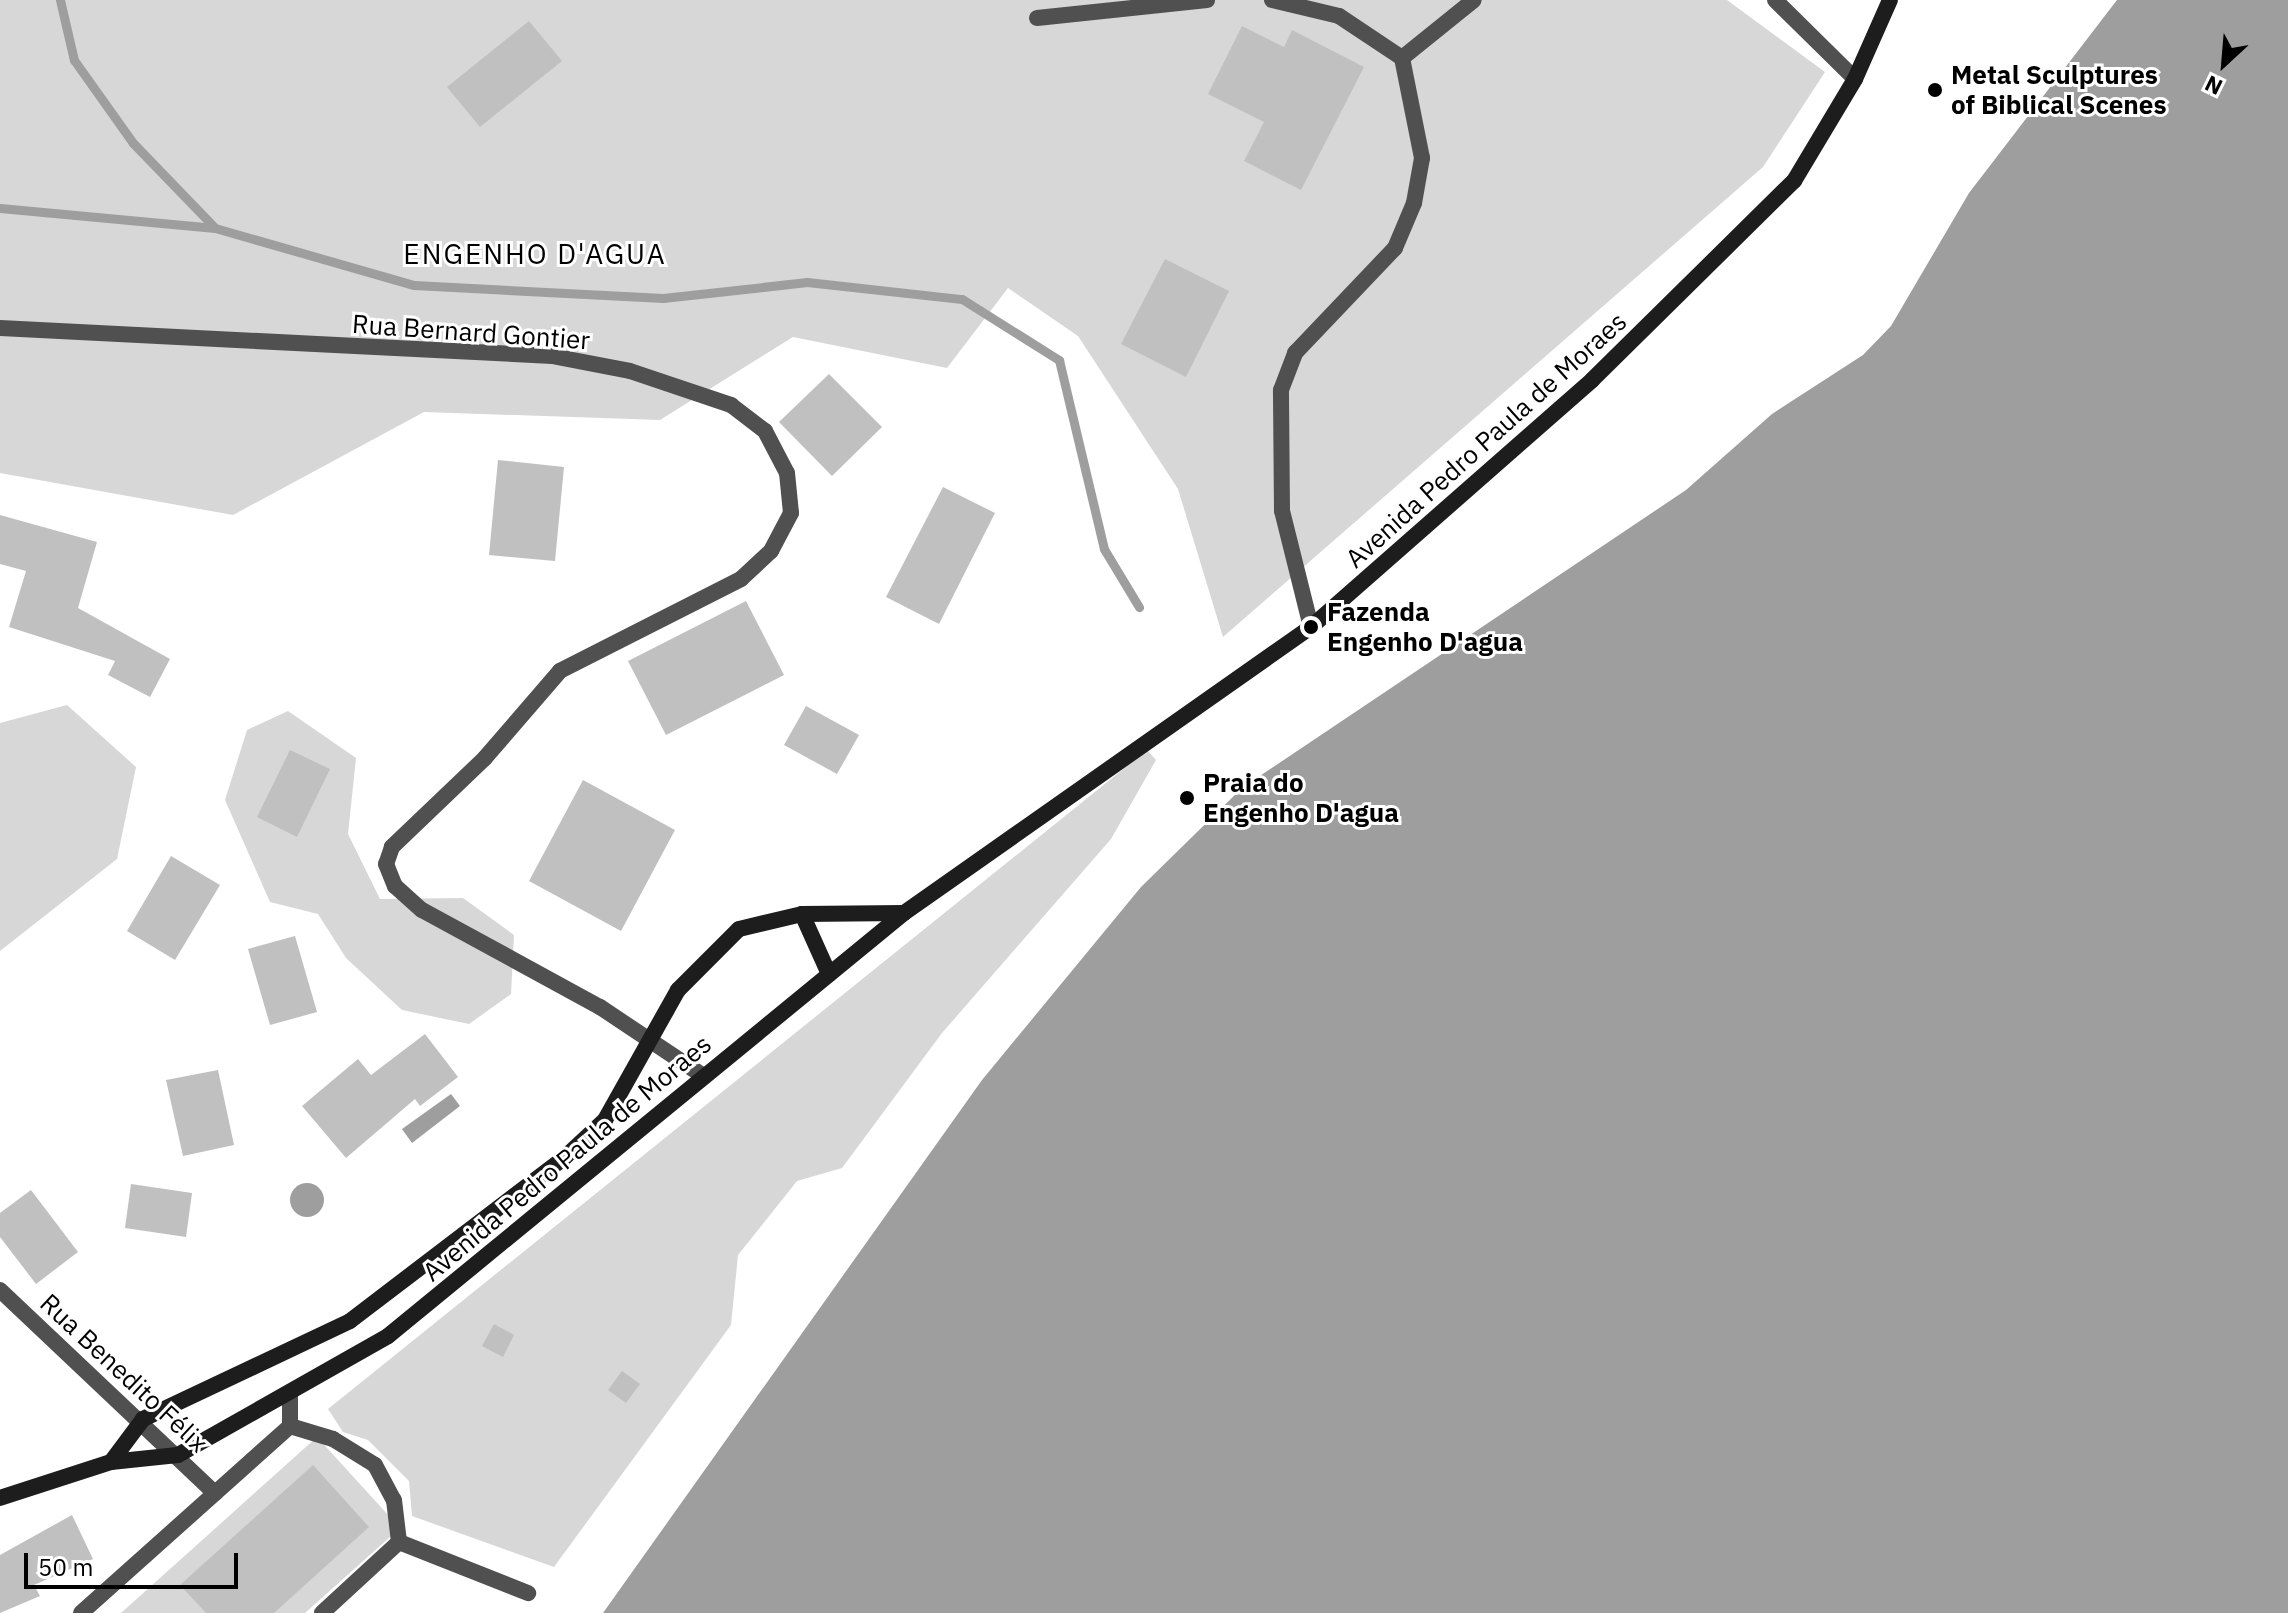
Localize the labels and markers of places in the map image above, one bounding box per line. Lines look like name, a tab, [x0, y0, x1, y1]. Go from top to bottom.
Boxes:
place label: Metal Sculptures of Biblical Scenes	[1951, 59, 2167, 120]
marker: Metal Sculptures of Biblical Scenes	[1926, 81, 1944, 99]
place label: Fazenda Engenho D'agua	[1327, 596, 1523, 658]
marker: Fazenda Engenho D'agua	[1302, 618, 1320, 636]
place label: Praia do Engenho D'agua	[1203, 767, 1399, 828]
marker: Praia do Engenho D'agua	[1178, 789, 1196, 807]

